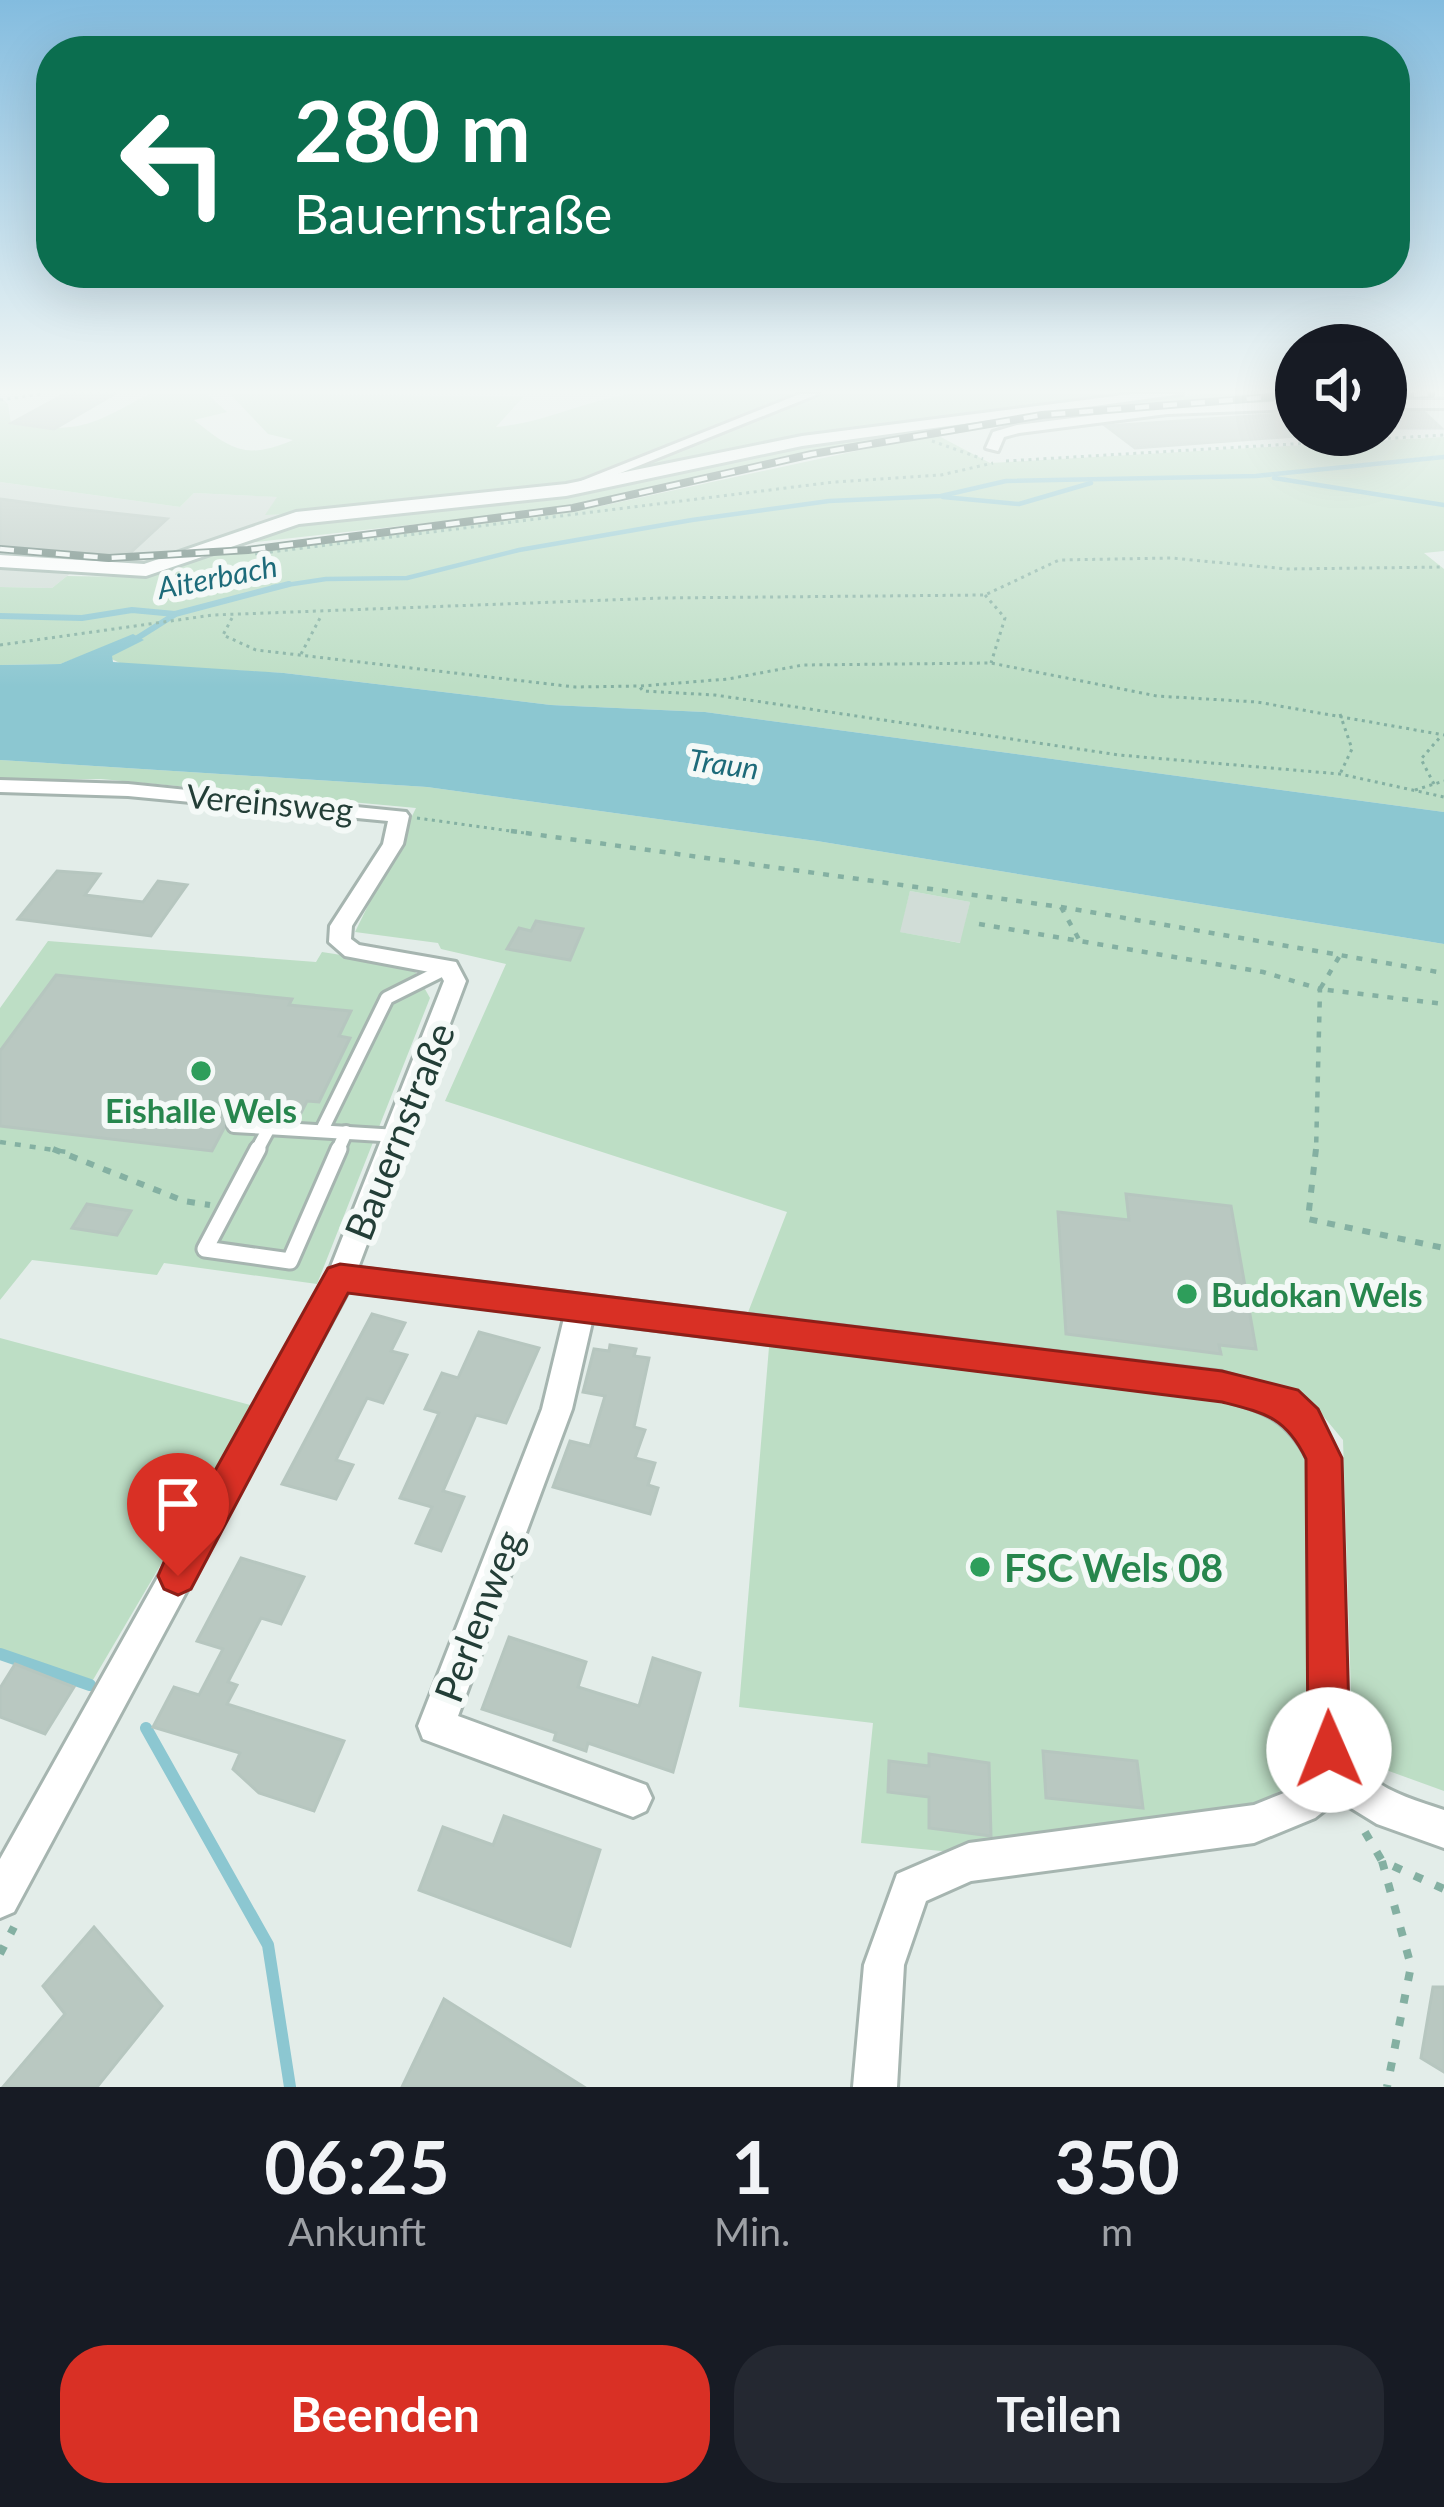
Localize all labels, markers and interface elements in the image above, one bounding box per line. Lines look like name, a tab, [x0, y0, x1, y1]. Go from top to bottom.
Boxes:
text: 280 m	[294, 79, 531, 180]
icon: left	[96, 84, 252, 240]
text: Bauernstraße	[294, 181, 612, 246]
map controls	[1275, 324, 1407, 456]
button: sound	[1275, 324, 1407, 456]
water label: Aiterbach	[153, 547, 280, 605]
water label: Traun	[687, 740, 761, 786]
street label: Vereinsweg	[185, 775, 355, 829]
street label: Bauernstraße	[335, 1016, 463, 1246]
marker: Eishalle Wels	[188, 1058, 214, 1084]
place label: Eishalle Wels	[105, 1090, 297, 1130]
place label: Budokan Wels	[1211, 1274, 1423, 1314]
marker: Budokan Wels	[1174, 1281, 1200, 1307]
pin	[127, 1453, 229, 1576]
icon: arrive	[145, 1471, 211, 1537]
street label: Perlenweg	[424, 1524, 532, 1708]
place label: FSC Wels 08	[1004, 1544, 1223, 1590]
marker: FSC Wels 08	[967, 1554, 993, 1580]
position arrow	[1266, 1687, 1392, 1813]
text: 06:25	[264, 2123, 450, 2209]
text: 1	[731, 2123, 773, 2209]
text: 350	[1055, 2123, 1180, 2209]
text: Ankunft	[288, 2208, 426, 2254]
text: Min.	[714, 2208, 790, 2254]
text: m	[1101, 2208, 1133, 2254]
button: Beenden	[60, 2345, 710, 2483]
button: Teilen	[734, 2345, 1384, 2483]

